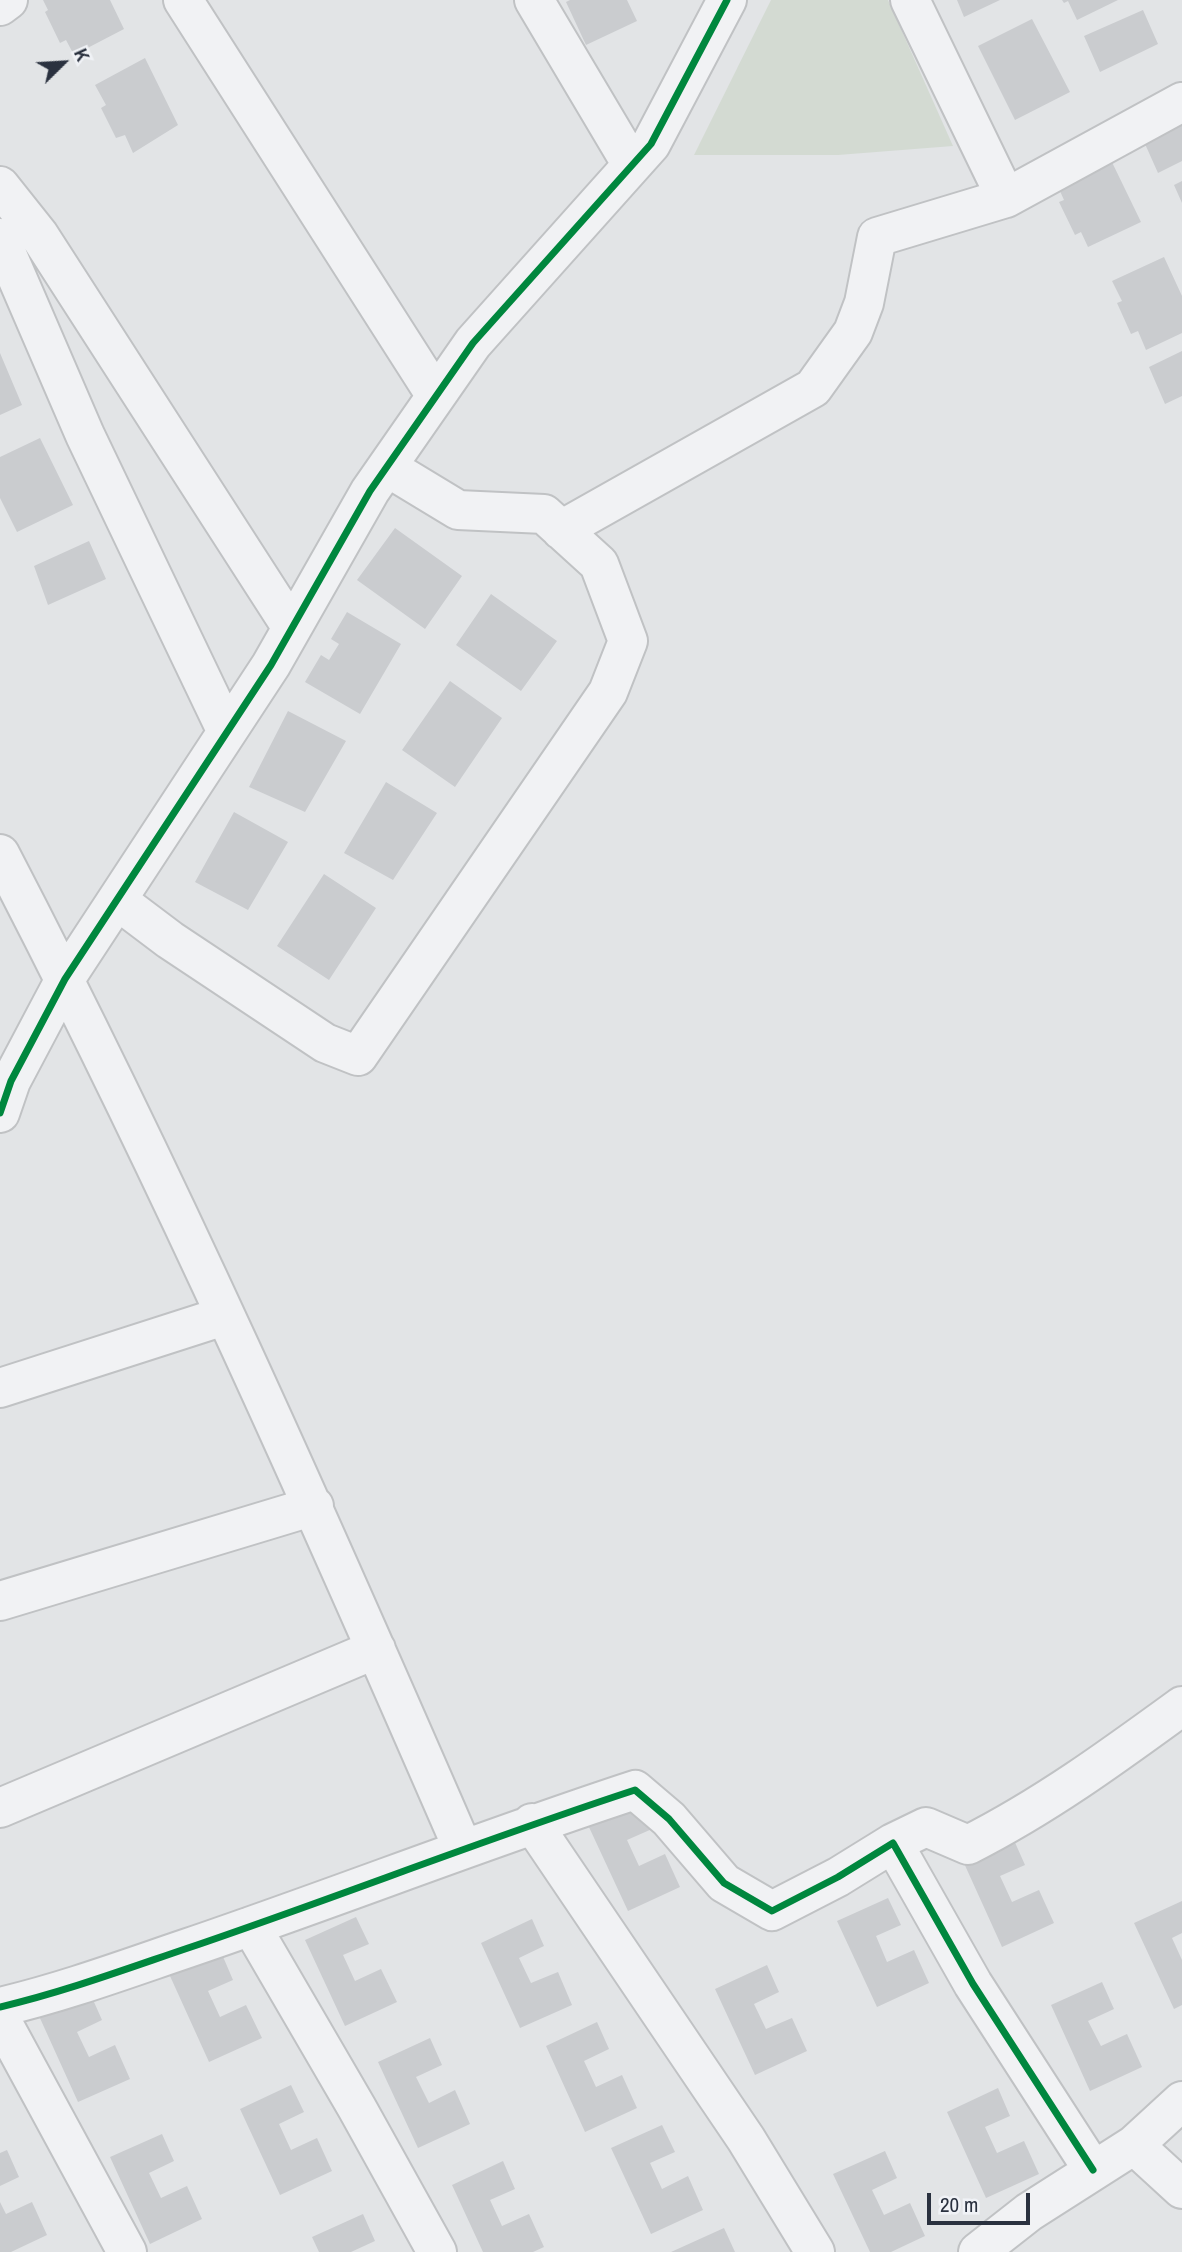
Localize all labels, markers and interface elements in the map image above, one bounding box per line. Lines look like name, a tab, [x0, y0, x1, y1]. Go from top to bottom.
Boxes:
north arrow	[28, 28, 98, 98]
text: K	[68, 44, 96, 65]
scale bar	[930, 2178, 1033, 2222]
text: 20 m	[940, 2190, 978, 2219]

